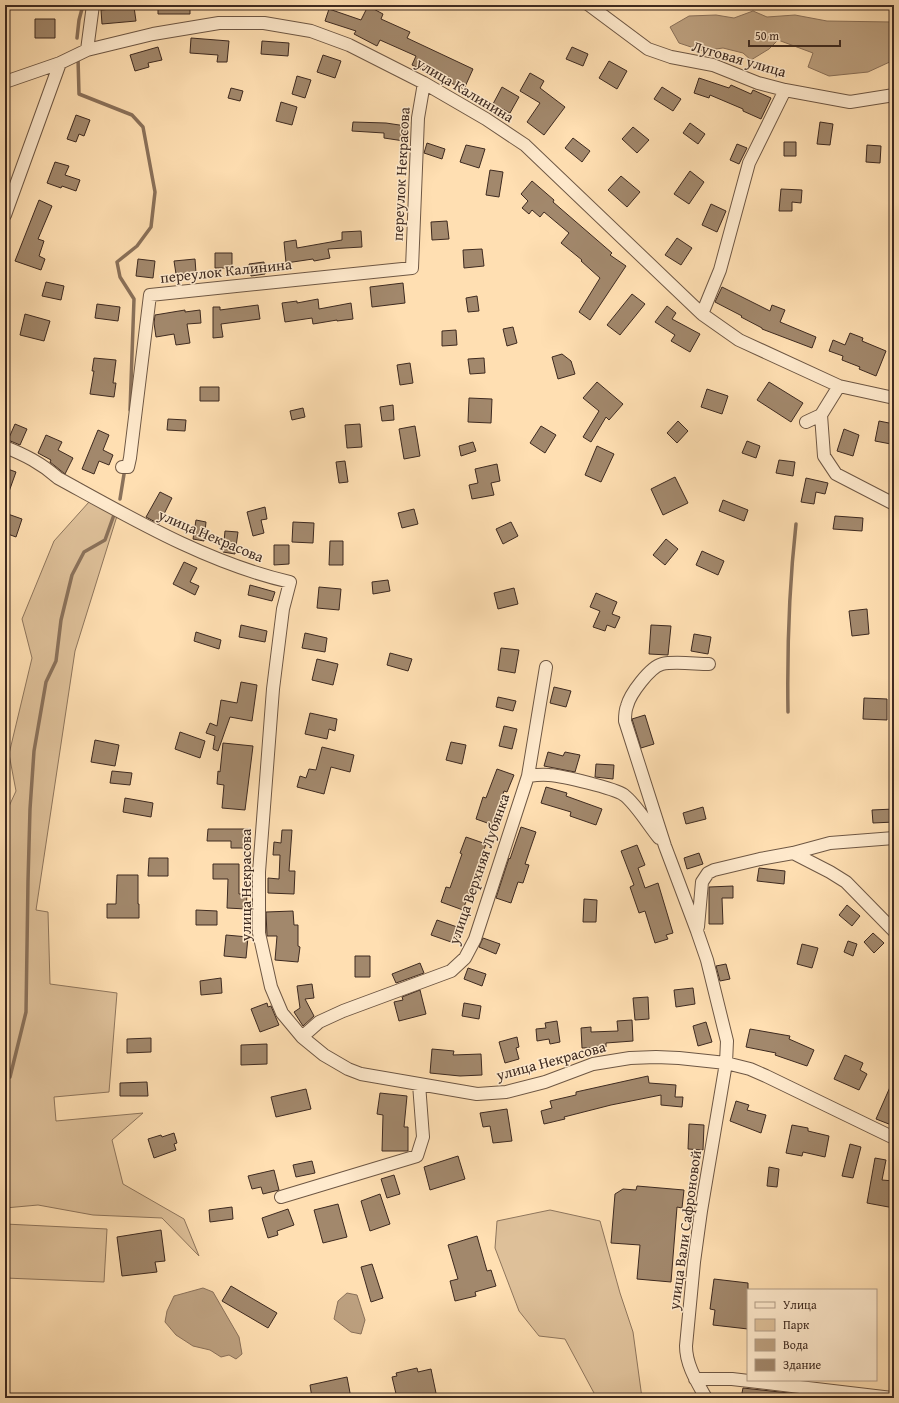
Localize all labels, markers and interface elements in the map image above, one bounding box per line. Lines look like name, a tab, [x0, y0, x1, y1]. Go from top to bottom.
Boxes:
scale bar	[749, 22, 840, 48]
text: 50 m	[755, 27, 779, 44]
street label: Луговая улица	[690, 35, 789, 82]
street label: улица Калинина	[412, 52, 519, 128]
street label: переулок Некрасова	[387, 106, 415, 242]
street label: переулок Калинина	[159, 253, 294, 288]
street label: улица Некрасова	[154, 503, 268, 568]
street label: улица Верхняя Лубянка	[442, 790, 515, 948]
street label: улица Некрасова	[235, 828, 256, 942]
street label: улица Некрасова	[493, 1036, 609, 1085]
street label: улица Вали Сафроновой	[663, 1149, 706, 1312]
legend	[747, 1289, 877, 1381]
text: Улица	[783, 1296, 817, 1313]
text: Парк	[783, 1316, 810, 1333]
text: Вода	[783, 1336, 808, 1353]
text: Здание	[783, 1356, 822, 1373]

